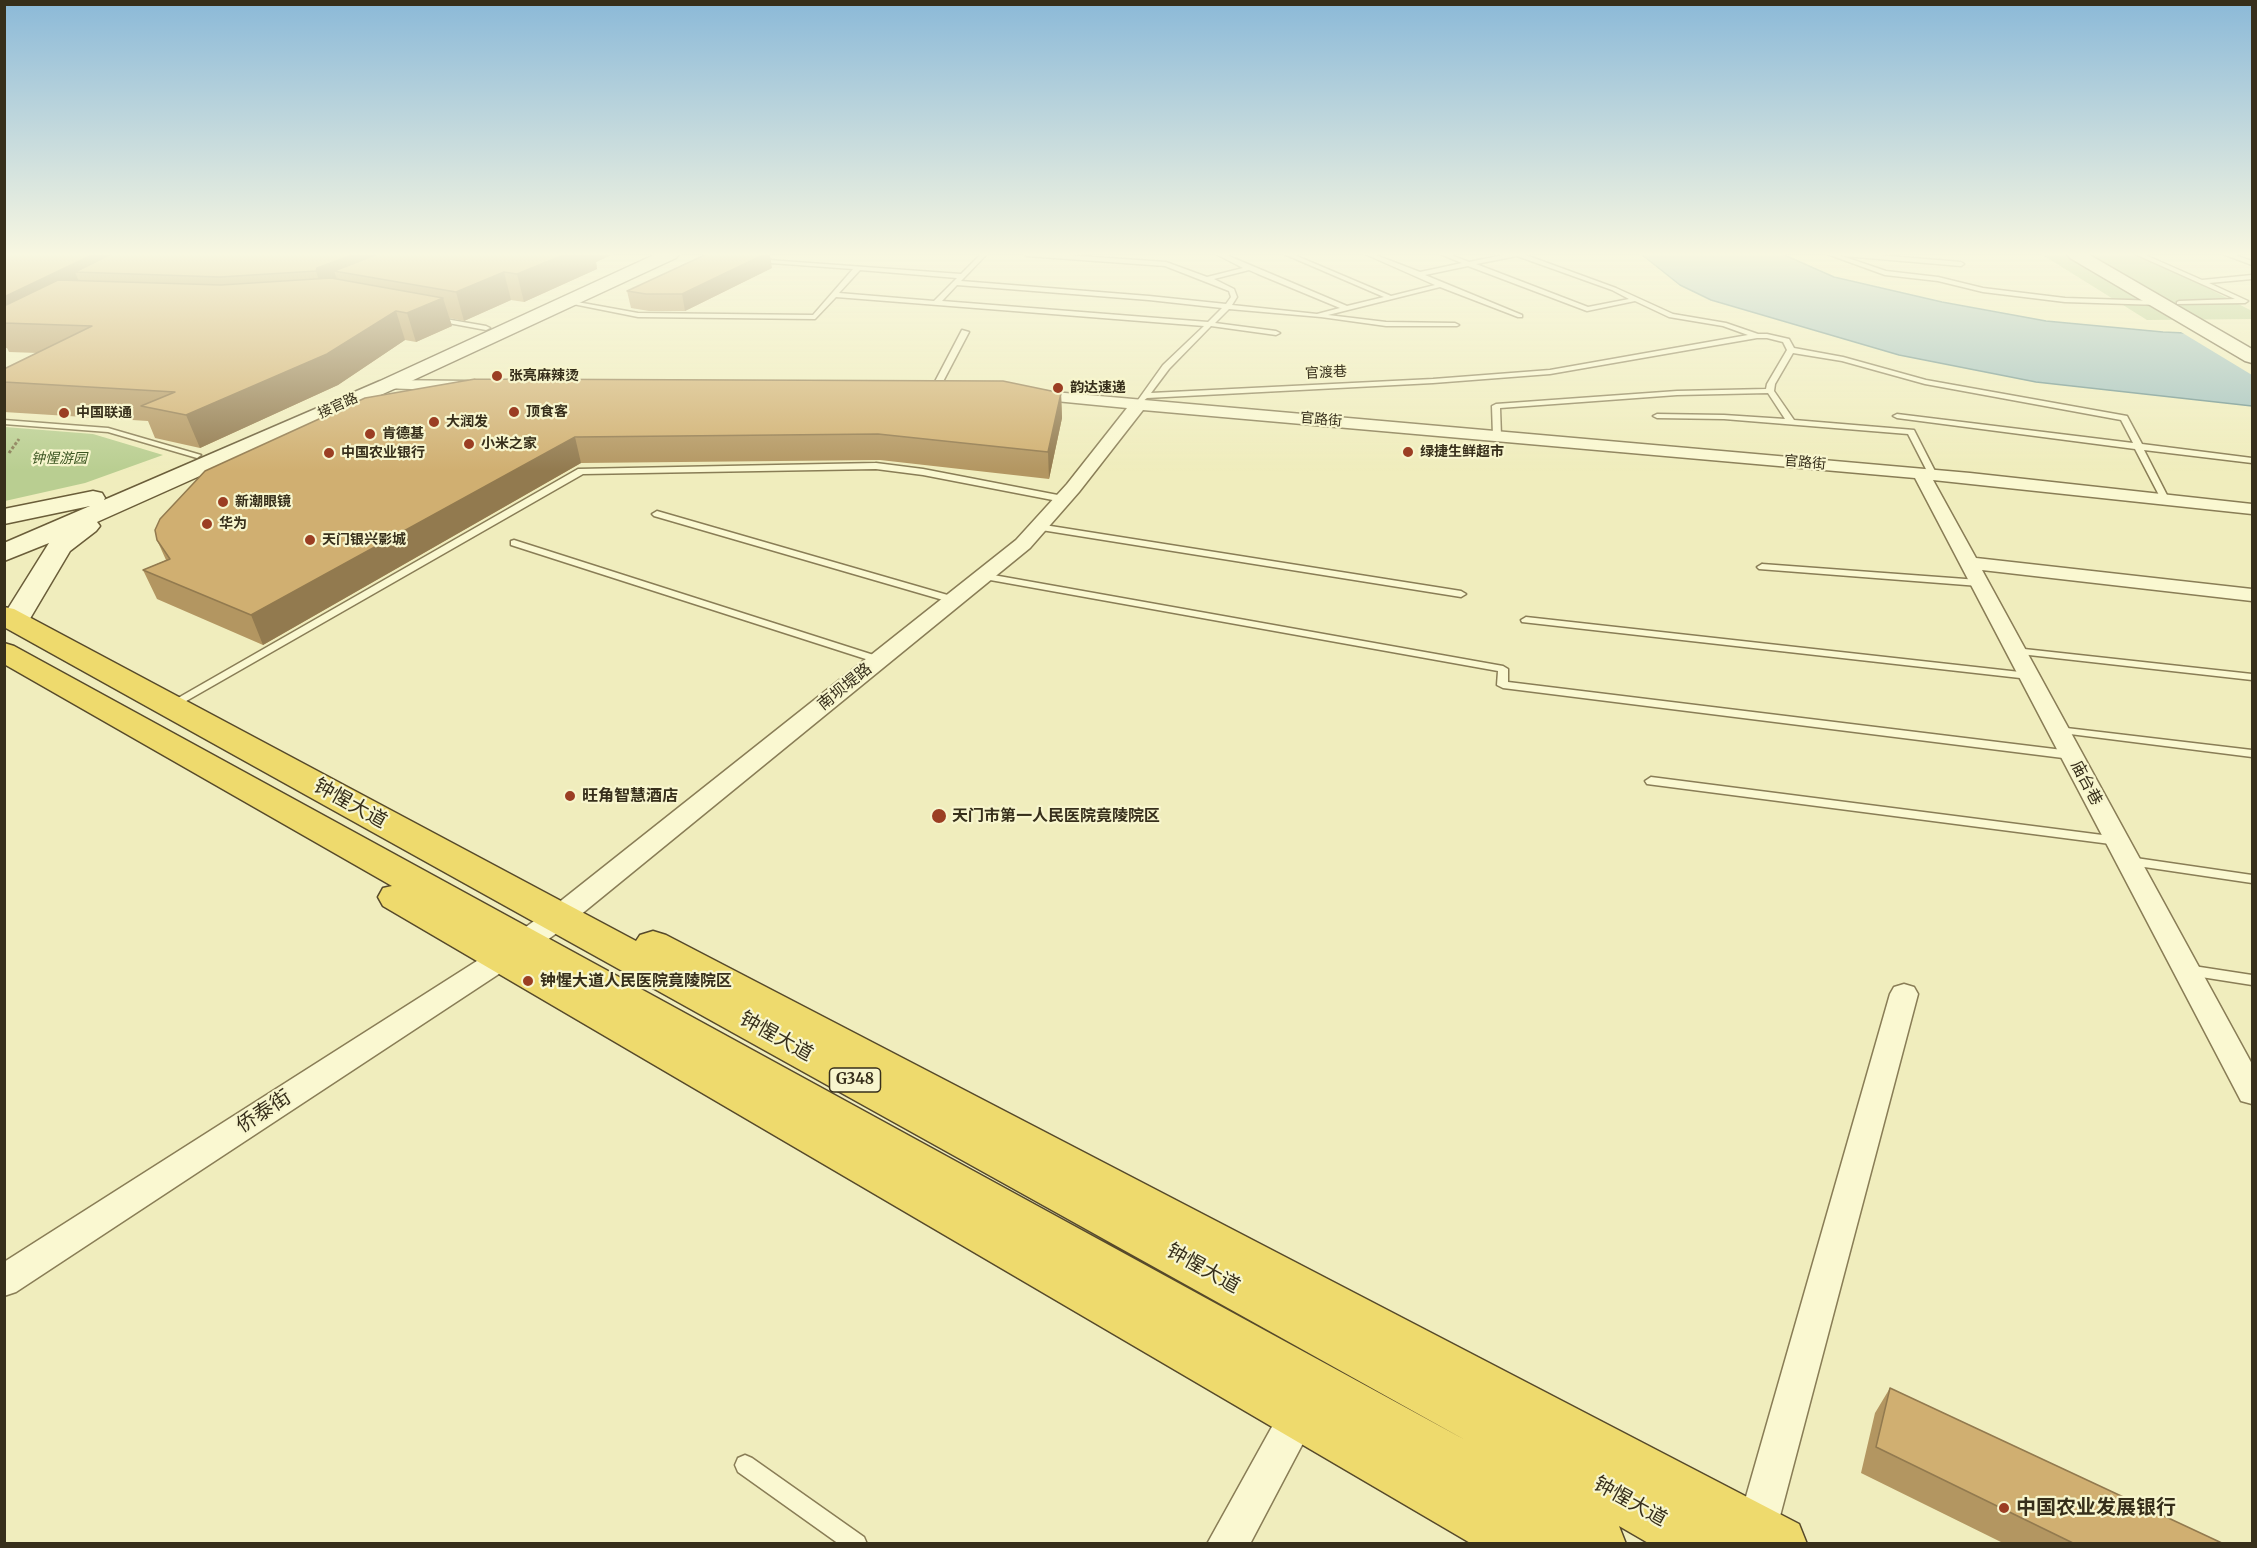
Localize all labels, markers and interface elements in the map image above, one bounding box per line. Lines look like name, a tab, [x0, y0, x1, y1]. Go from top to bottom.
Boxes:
street label: 官渡巷	[1305, 364, 1347, 382]
place label: 张亮麻辣烫	[509, 368, 579, 384]
marker: 张亮麻辣烫	[490, 369, 504, 383]
place label: 韵达速递	[1070, 380, 1126, 396]
marker: 韵达速递	[1051, 381, 1065, 395]
street label: 接官路	[315, 390, 361, 422]
place label: 顶食客	[526, 404, 568, 420]
place label: 中国联通	[76, 405, 132, 421]
marker: 顶食客	[507, 405, 521, 419]
marker: 中国联通	[57, 406, 71, 420]
street label: 官路街	[1299, 410, 1343, 430]
place label: 大润发	[446, 414, 488, 430]
marker: 大润发	[427, 415, 441, 429]
place label: 肯德基	[382, 426, 424, 442]
marker: 肯德基	[363, 427, 377, 441]
place label: 小米之家	[481, 436, 537, 452]
marker: 小米之家	[462, 437, 476, 451]
place label: 绿捷生鲜超市	[1420, 444, 1504, 460]
place label: 中国农业银行	[341, 445, 425, 461]
marker: 绿捷生鲜超市	[1401, 445, 1415, 459]
marker: 中国农业银行	[322, 446, 336, 460]
park label: 钟惺游园	[31, 451, 87, 467]
street label: 官路街	[1783, 453, 1827, 473]
place label: 新潮眼镜	[235, 494, 291, 510]
marker: 新潮眼镜	[216, 495, 230, 509]
place label: 华为	[219, 516, 247, 532]
marker: 华为	[200, 517, 214, 531]
place label: 天门银兴影城	[322, 532, 406, 548]
marker: 天门银兴影城	[303, 533, 317, 547]
street label: 南坝堤路	[814, 659, 876, 715]
street label: 庙台巷	[2066, 757, 2106, 809]
street label: 钟惺大道	[309, 774, 391, 834]
place label: 旺角智慧酒店	[582, 786, 678, 806]
marker: 旺角智慧酒店	[563, 789, 577, 803]
place label: 天门市第一人民医院竟陵院区	[952, 806, 1160, 826]
marker: 天门市第一人民医院竟陵院区	[930, 807, 948, 825]
place label: 钟惺大道人民医院竟陵院区	[540, 971, 732, 991]
marker: 钟惺大道人民医院竟陵院区	[521, 974, 535, 988]
street label: 钟惺大道	[735, 1007, 817, 1067]
road number: G348	[830, 1068, 880, 1092]
street label: 侨泰街	[232, 1086, 296, 1138]
street label: 钟惺大道	[1162, 1239, 1244, 1299]
street label: 钟惺大道	[1589, 1472, 1671, 1532]
place label: 中国农业发展银行	[2016, 1496, 2176, 1520]
marker: 中国农业发展银行	[1997, 1501, 2011, 1515]

